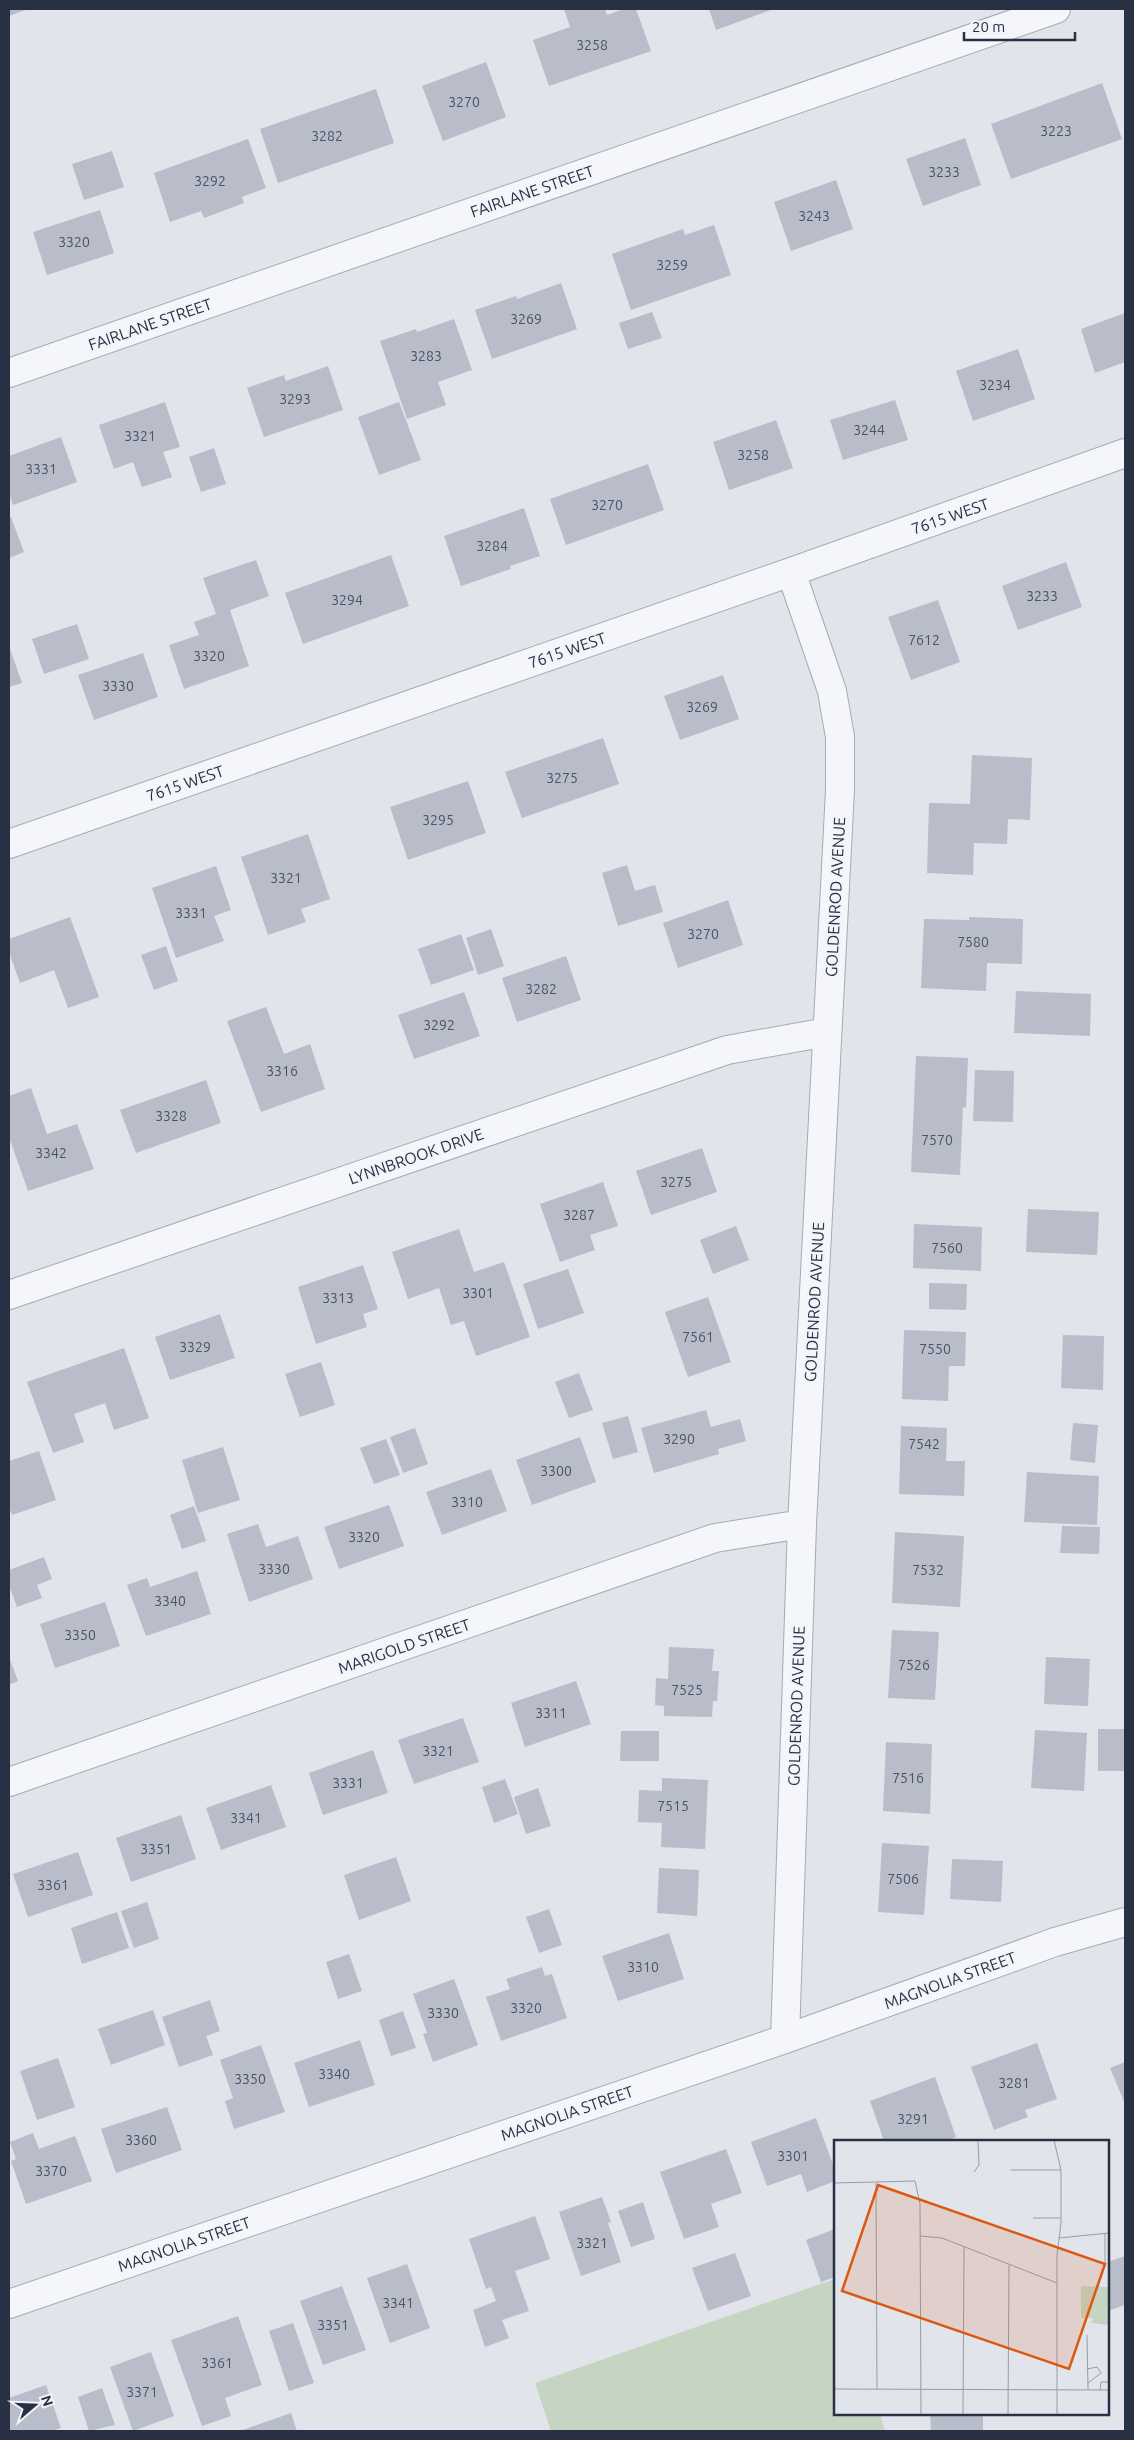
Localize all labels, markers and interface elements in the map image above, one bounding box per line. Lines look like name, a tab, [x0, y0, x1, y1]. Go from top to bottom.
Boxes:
scale bar	[964, 10, 1075, 42]
text: 20 m	[972, 18, 1005, 35]
house number: 3258	[576, 37, 608, 53]
house number: 3270	[448, 94, 480, 110]
house number: 3223	[1040, 123, 1072, 139]
house number: 3282	[311, 128, 343, 144]
street label: FAIRLANE STREET	[468, 161, 596, 221]
house number: 3233	[928, 164, 960, 180]
house number: 3292	[194, 173, 226, 189]
house number: 3243	[798, 208, 830, 224]
house number: 3320	[58, 234, 90, 250]
house number: 3259	[656, 257, 688, 273]
street label: FAIRLANE STREET	[86, 294, 214, 354]
house number: 3269	[510, 311, 542, 327]
house number: 3283	[410, 348, 442, 364]
house number: 3234	[979, 377, 1011, 393]
house number: 3293	[279, 391, 311, 407]
house number: 3244	[853, 422, 885, 438]
house number: 3321	[124, 428, 156, 444]
house number: 3258	[737, 447, 769, 463]
house number: 3331	[25, 461, 57, 477]
street label: 7615 WEST	[909, 494, 991, 538]
house number: 3270	[591, 497, 623, 513]
house number: 3284	[476, 538, 508, 554]
house number: 3233	[1026, 588, 1058, 604]
house number: 3294	[331, 592, 363, 608]
street label: 7615 WEST	[526, 628, 608, 672]
house number: 7612	[908, 632, 940, 648]
house number: 3320	[193, 648, 225, 664]
house number: 3330	[102, 678, 134, 694]
house number: 3269	[686, 699, 718, 715]
street label: 7615 WEST	[144, 761, 226, 805]
house number: 3275	[546, 770, 578, 786]
house number: 3295	[422, 812, 454, 828]
street label: GOLDENROD AVENUE	[822, 817, 848, 977]
house number: 3321	[270, 870, 302, 886]
house number: 3331	[175, 905, 207, 921]
house number: 3270	[687, 926, 719, 942]
house number: 7580	[957, 934, 989, 950]
house number: 3282	[525, 981, 557, 997]
house number: 3292	[423, 1017, 455, 1033]
house number: 3316	[266, 1063, 298, 1079]
house number: 3328	[155, 1108, 187, 1124]
street label: LYNNBROOK DRIVE	[346, 1124, 486, 1188]
house number: 7570	[921, 1132, 953, 1148]
house number: 3342	[35, 1145, 67, 1161]
house number: 3275	[660, 1174, 692, 1190]
house number: 3287	[563, 1207, 595, 1223]
street label: GOLDENROD AVENUE	[801, 1222, 827, 1382]
house number: 7560	[931, 1240, 963, 1256]
house number: 3301	[462, 1285, 494, 1301]
house number: 3313	[322, 1290, 354, 1306]
house number: 7561	[682, 1329, 714, 1345]
house number: 3329	[179, 1339, 211, 1355]
house number: 7550	[919, 1341, 951, 1357]
house number: 3290	[663, 1431, 695, 1447]
house number: 7542	[908, 1436, 940, 1452]
house number: 3300	[540, 1463, 572, 1479]
house number: 3310	[451, 1494, 483, 1510]
house number: 3320	[348, 1529, 380, 1545]
house number: 3330	[258, 1561, 290, 1577]
house number: 7532	[912, 1562, 944, 1578]
house number: 3340	[154, 1593, 186, 1609]
street label: MARIGOLD STREET	[336, 1615, 473, 1677]
street label: GOLDENROD AVENUE	[784, 1626, 808, 1786]
house number: 3350	[64, 1627, 96, 1643]
house number: 7526	[898, 1657, 930, 1673]
house number: 7525	[671, 1682, 703, 1698]
house number: 3311	[535, 1705, 567, 1721]
house number: 3321	[422, 1743, 454, 1759]
house number: 7516	[892, 1770, 924, 1786]
house number: 3331	[332, 1775, 364, 1791]
house number: 7515	[657, 1798, 689, 1814]
house number: 3341	[230, 1810, 262, 1826]
house number: 3351	[140, 1841, 172, 1857]
house number: 7506	[887, 1871, 919, 1887]
house number: 3361	[37, 1877, 69, 1893]
street label: MAGNOLIA STREET	[882, 1948, 1018, 2012]
house number: 3310	[627, 1959, 659, 1975]
house number: 3320	[510, 2000, 542, 2016]
house number: 3330	[427, 2005, 459, 2021]
house number: 3340	[318, 2066, 350, 2082]
house number: 3350	[234, 2071, 266, 2087]
house number: 3281	[998, 2075, 1030, 2091]
street label: MAGNOLIA STREET	[498, 2082, 636, 2144]
house number: 3291	[897, 2111, 929, 2127]
house number: 3360	[125, 2132, 157, 2148]
inset map	[834, 2140, 1109, 2415]
house number: 3301	[777, 2148, 809, 2164]
house number: 3370	[35, 2163, 67, 2179]
street label: MAGNOLIA STREET	[115, 2213, 253, 2275]
house number: 3321	[576, 2235, 608, 2251]
house number: 3341	[382, 2295, 414, 2311]
house number: 3351	[317, 2317, 349, 2333]
house number: 3361	[201, 2355, 233, 2371]
north arrow	[10, 2380, 60, 2430]
house number: 3371	[126, 2384, 158, 2400]
text: N	[38, 2393, 57, 2408]

